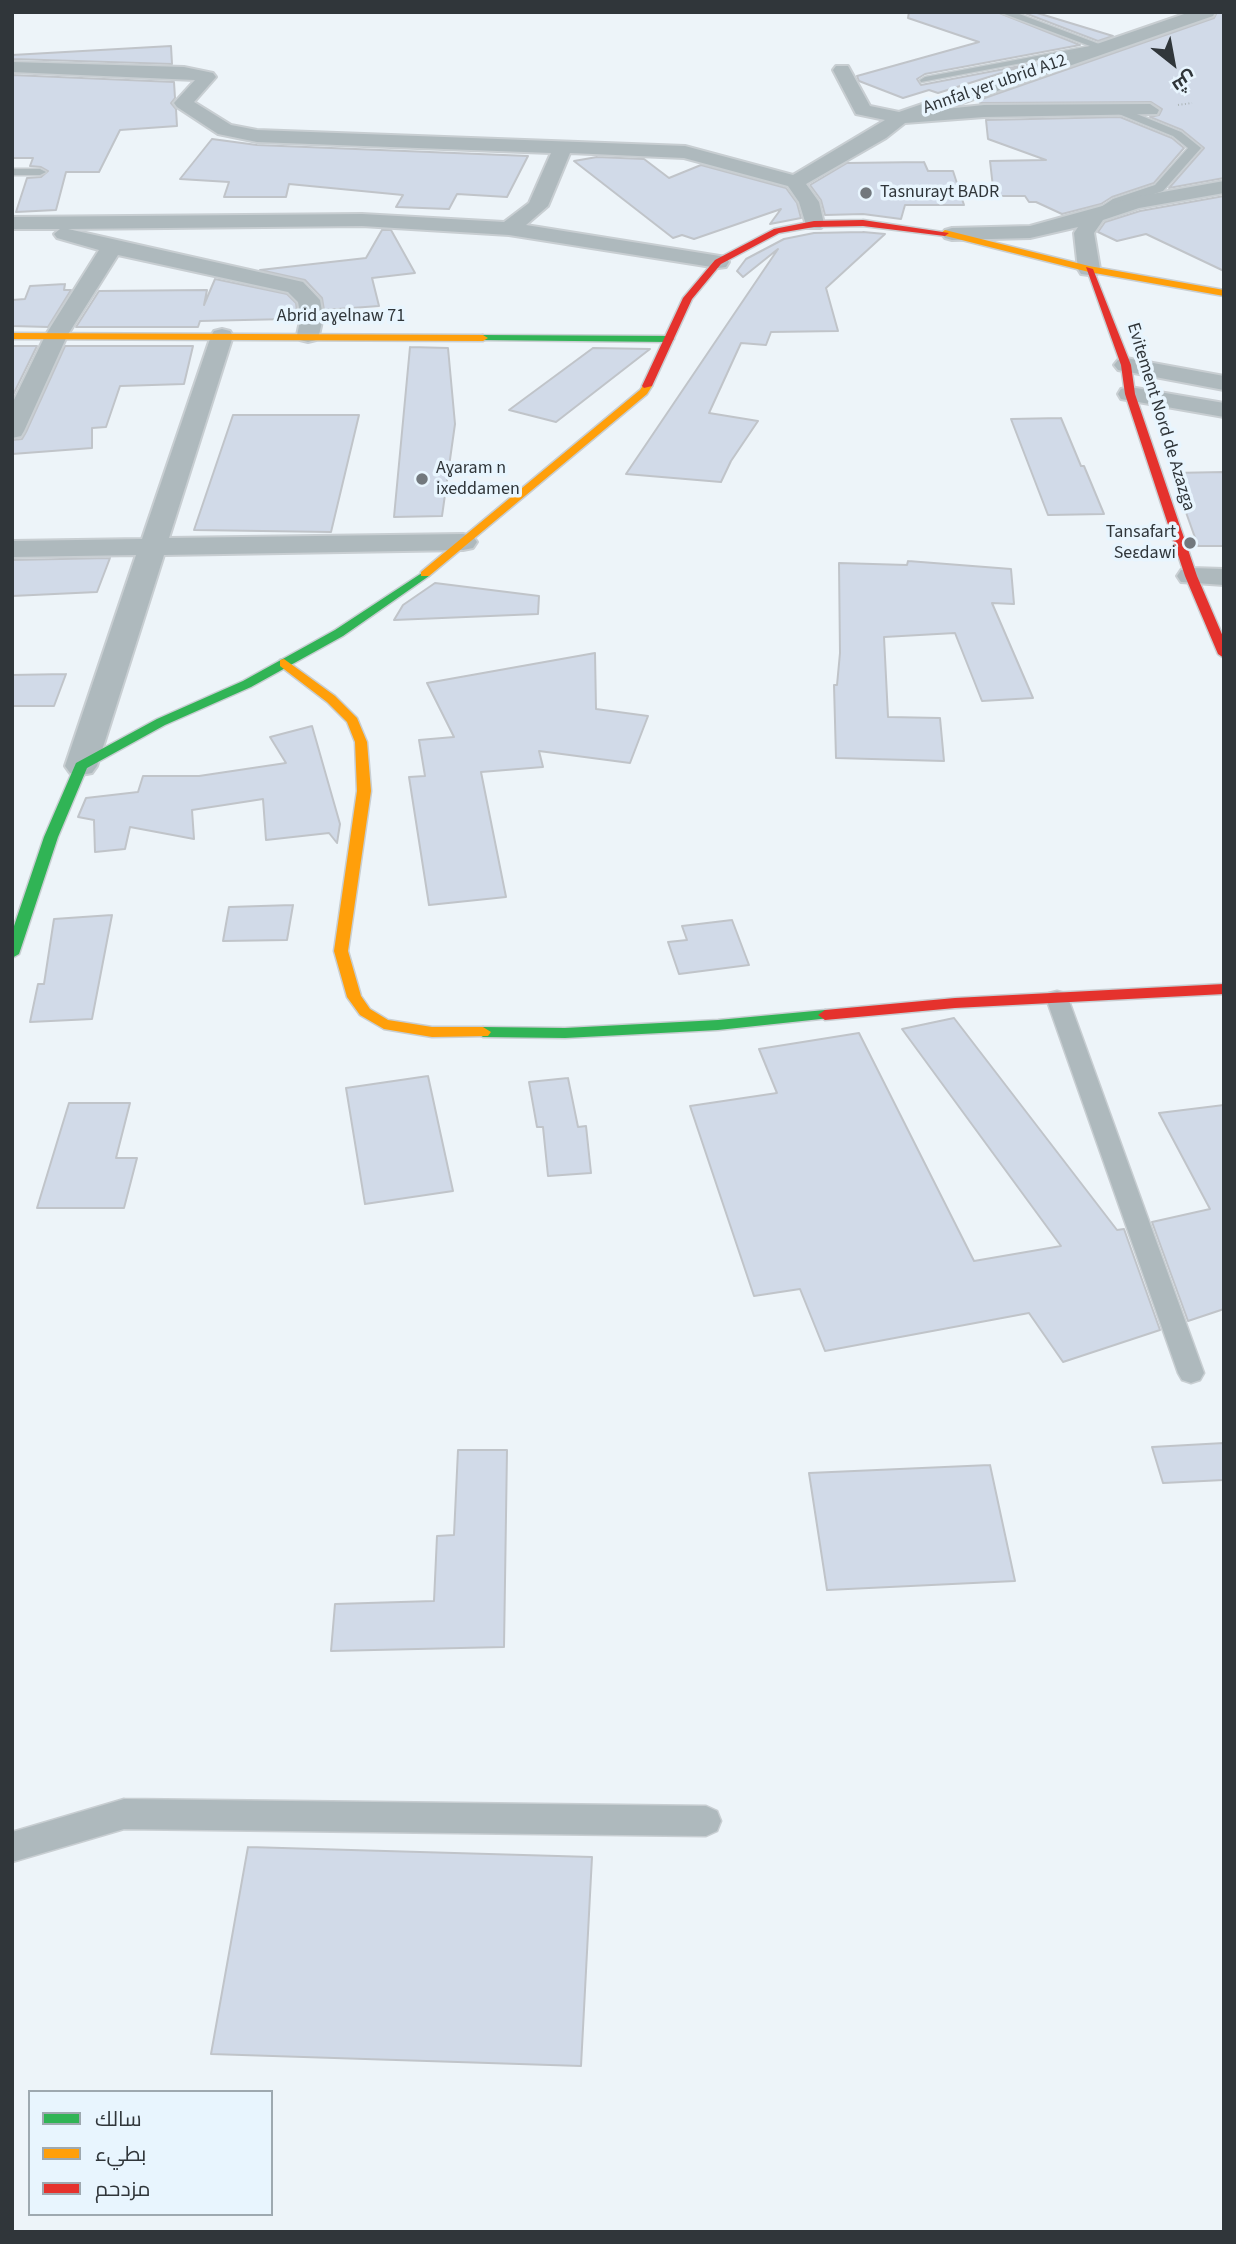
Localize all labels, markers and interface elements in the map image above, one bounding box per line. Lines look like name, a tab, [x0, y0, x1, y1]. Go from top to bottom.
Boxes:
north arrow	[1138, 28, 1208, 98]
street label: Annfal ɣer ubrid A12	[920, 50, 1070, 120]
text: ش	[1167, 64, 1201, 99]
place label: Tasnurayt BADR	[880, 182, 999, 204]
marker: Tasnurayt BADR	[858, 185, 874, 201]
street label: Abrid aɣelnaw 71	[277, 306, 405, 328]
street label: Evitement Nord de Azazga	[1121, 320, 1199, 514]
place label: Aɣaram n ixeddamen	[436, 458, 520, 500]
marker: Aɣaram n ixeddamen	[414, 471, 430, 487]
place label: Tansafart Seɛdawi	[1106, 522, 1176, 564]
marker: Tansafart Seɛdawi	[1182, 535, 1198, 551]
legend	[28, 2090, 273, 2216]
text: سالك	[95, 2104, 142, 2134]
text: بطيء	[95, 2139, 146, 2169]
text: مزدحم	[95, 2174, 150, 2204]

